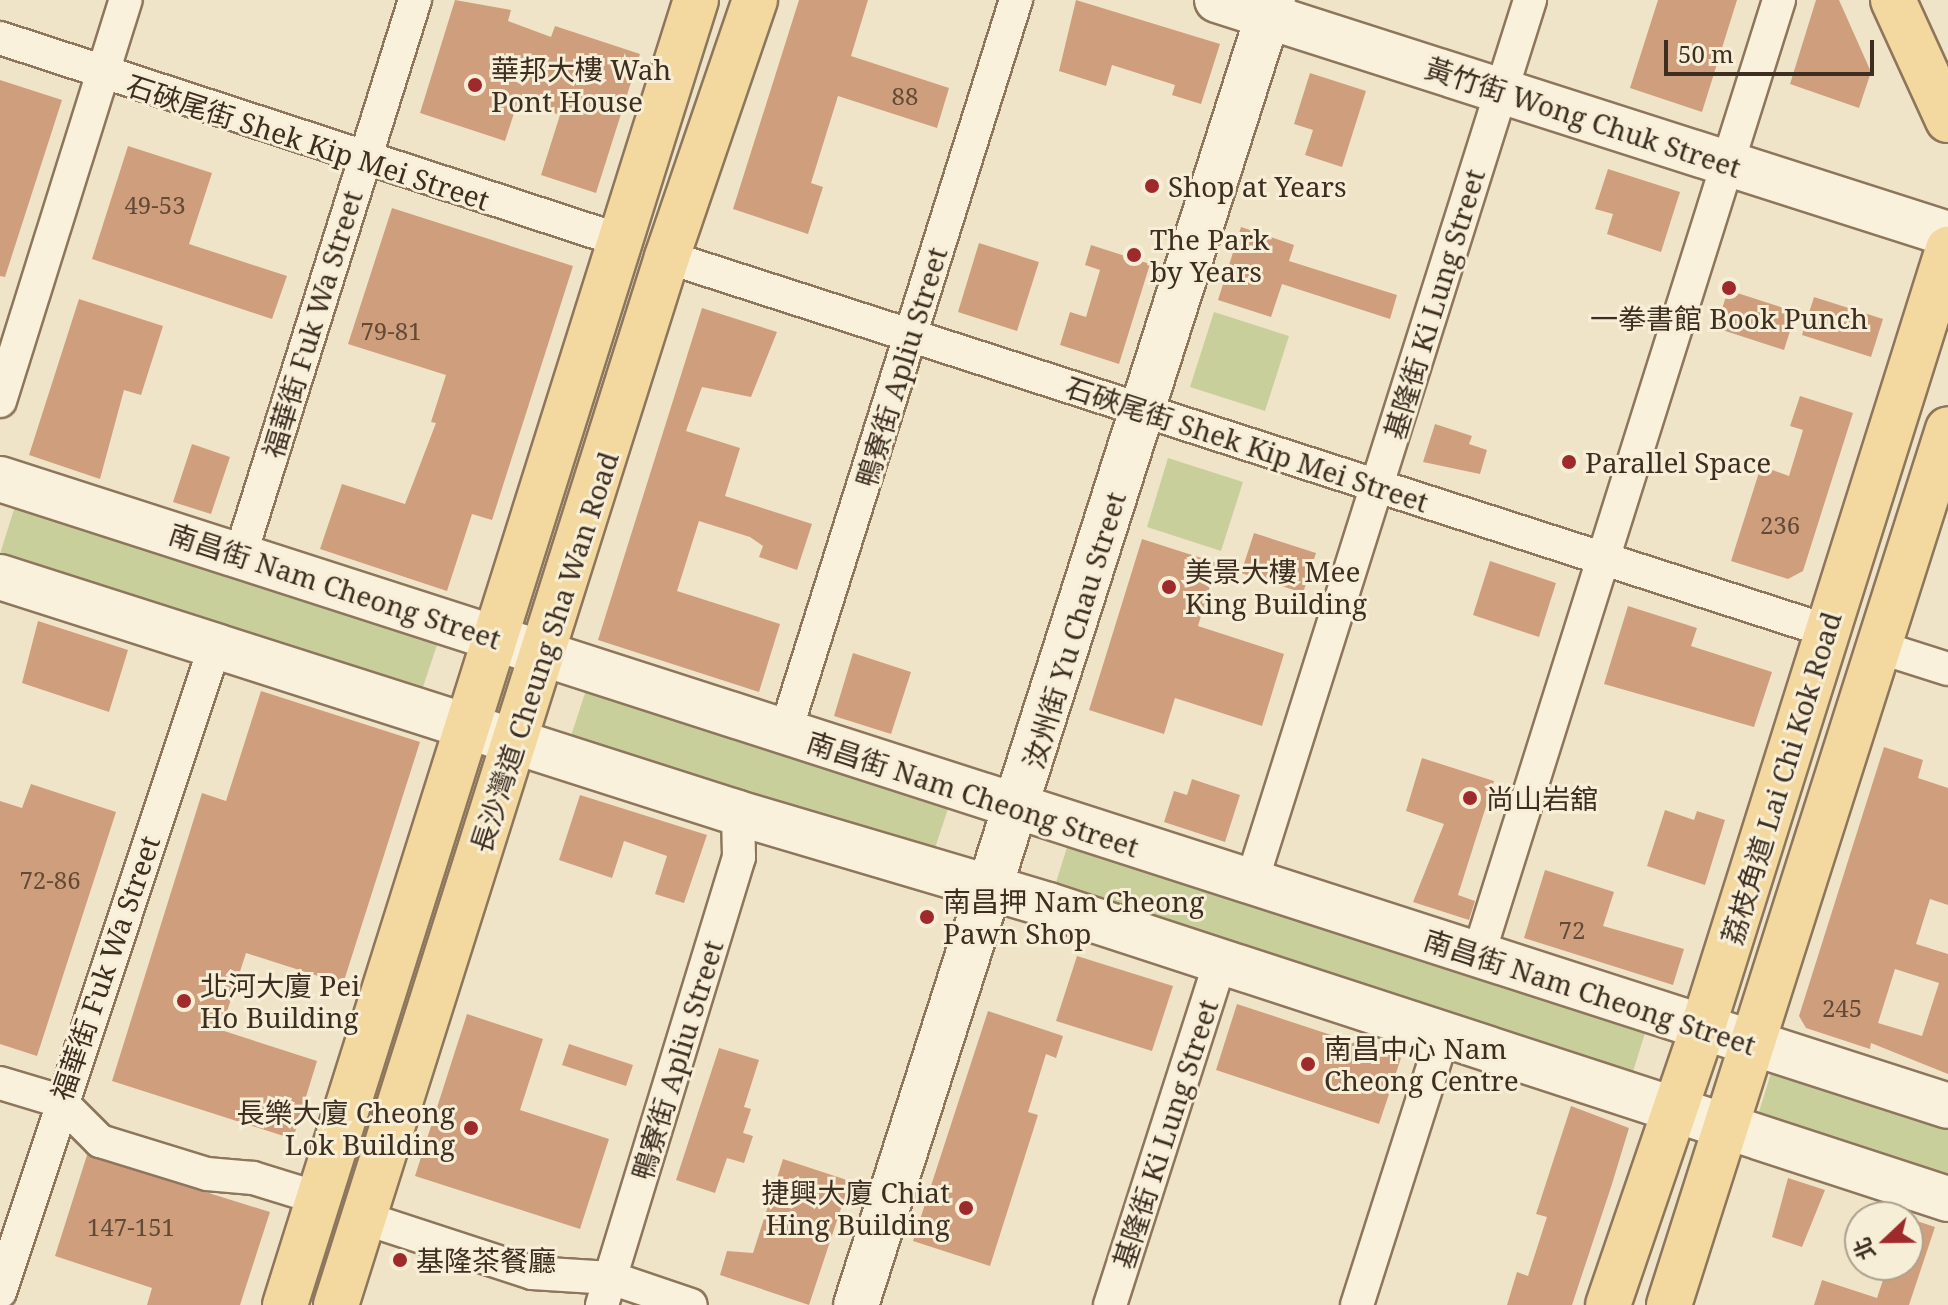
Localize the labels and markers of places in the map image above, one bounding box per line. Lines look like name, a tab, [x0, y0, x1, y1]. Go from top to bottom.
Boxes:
place label: 華邦大樓 Wah Pont House	[491, 52, 671, 118]
marker: 華邦大樓 Wah Pont House	[466, 76, 484, 94]
place label: Shop at Years	[1168, 169, 1347, 203]
marker: Shop at Years	[1143, 177, 1161, 195]
place label: The Park by Years	[1150, 222, 1269, 288]
marker: The Park by Years	[1125, 246, 1143, 264]
marker: 一拳書館 Book Punch	[1720, 279, 1738, 297]
place label: 一拳書館 Book Punch	[1590, 301, 1868, 335]
place label: Parallel Space	[1585, 445, 1771, 479]
marker: Parallel Space	[1560, 453, 1578, 471]
place label: 美景大樓 Mee King Building	[1185, 554, 1367, 620]
marker: 美景大樓 Mee King Building	[1160, 578, 1178, 596]
place label: 尚山岩舘	[1486, 781, 1598, 815]
marker: 尚山岩舘	[1461, 789, 1479, 807]
place label: 南昌押 Nam Cheong Pawn Shop	[943, 884, 1204, 950]
marker: 南昌押 Nam Cheong Pawn Shop	[918, 908, 936, 926]
place label: 北河大廈 Pei Ho Building	[200, 968, 360, 1034]
marker: 北河大廈 Pei Ho Building	[175, 992, 193, 1010]
place label: 南昌中心 Nam Cheong Centre	[1324, 1031, 1519, 1097]
marker: 南昌中心 Nam Cheong Centre	[1299, 1055, 1317, 1073]
place label: 長樂大廈 Cheong Lok Building	[236, 1095, 455, 1161]
marker: 長樂大廈 Cheong Lok Building	[462, 1119, 480, 1137]
place label: 捷興大廈 Chiat Hing Building	[761, 1175, 950, 1241]
marker: 捷興大廈 Chiat Hing Building	[957, 1199, 975, 1217]
place label: 基隆茶餐廳	[416, 1243, 556, 1277]
marker: 基隆茶餐廳	[391, 1251, 409, 1269]

